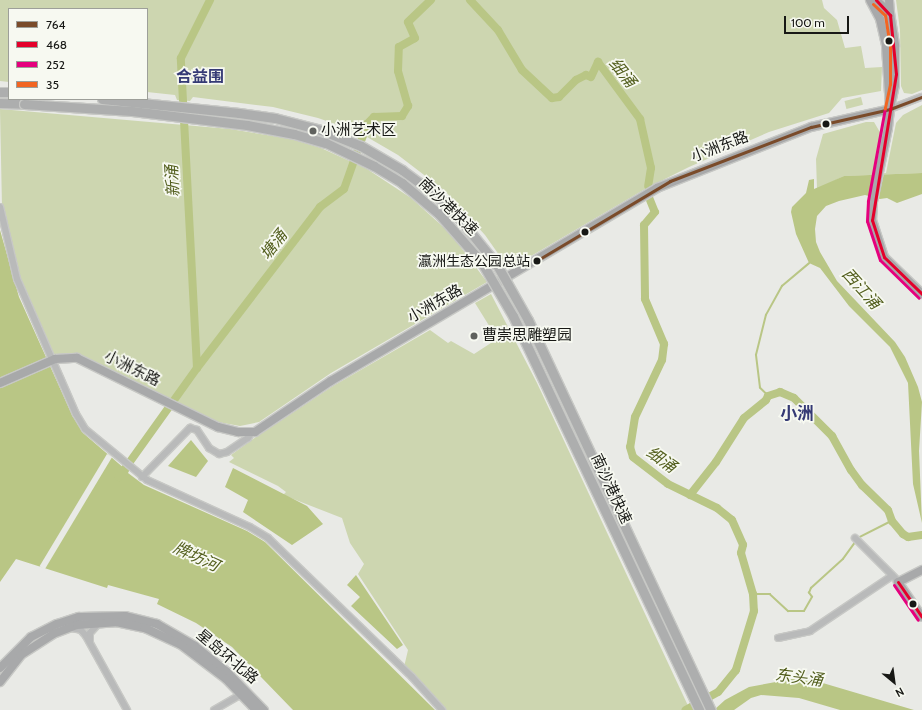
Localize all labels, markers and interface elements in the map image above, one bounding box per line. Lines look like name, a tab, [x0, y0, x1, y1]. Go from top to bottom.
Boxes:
legend	[8, 8, 148, 100]
scale bar	[786, 8, 851, 34]
text: 100 m	[791, 15, 825, 30]
text: 764	[46, 17, 66, 32]
unlabelled marker	[884, 36, 894, 46]
text: 468	[46, 37, 67, 52]
water label: 细涌	[604, 55, 640, 91]
text: 252	[46, 57, 65, 72]
district label: 合益围	[176, 67, 224, 87]
text: 35	[46, 77, 59, 92]
unlabelled marker	[821, 119, 831, 129]
place label: 小洲艺术区	[321, 122, 396, 140]
marker: 小洲艺术区	[308, 126, 318, 136]
street label: 小洲东路	[689, 128, 751, 166]
water label: 新涌	[163, 165, 183, 197]
street label: 南沙港快速	[415, 174, 481, 240]
water label: 塘涌	[257, 226, 291, 264]
unlabelled marker	[580, 227, 590, 237]
place label: 瀛洲生态公园总站	[418, 253, 530, 269]
marker: 瀛洲生态公园总站	[532, 256, 542, 266]
water label: 西江涌	[838, 265, 884, 313]
street label: 小洲东路	[405, 281, 465, 327]
place label: 曹崇思雕塑园	[482, 327, 572, 345]
marker: 曹崇思雕塑园	[469, 331, 479, 341]
street label: 小洲东路	[101, 348, 163, 390]
district label: 小洲	[780, 404, 814, 424]
water label: 细涌	[642, 443, 680, 477]
street label: 南沙港快速	[587, 451, 635, 527]
water label: 牌坊河	[170, 538, 222, 576]
unlabelled marker	[908, 599, 918, 609]
street label: 星岛环北路	[192, 626, 262, 688]
north arrow	[874, 662, 914, 702]
water label: 东头涌	[774, 666, 824, 690]
text: N	[893, 684, 907, 701]

